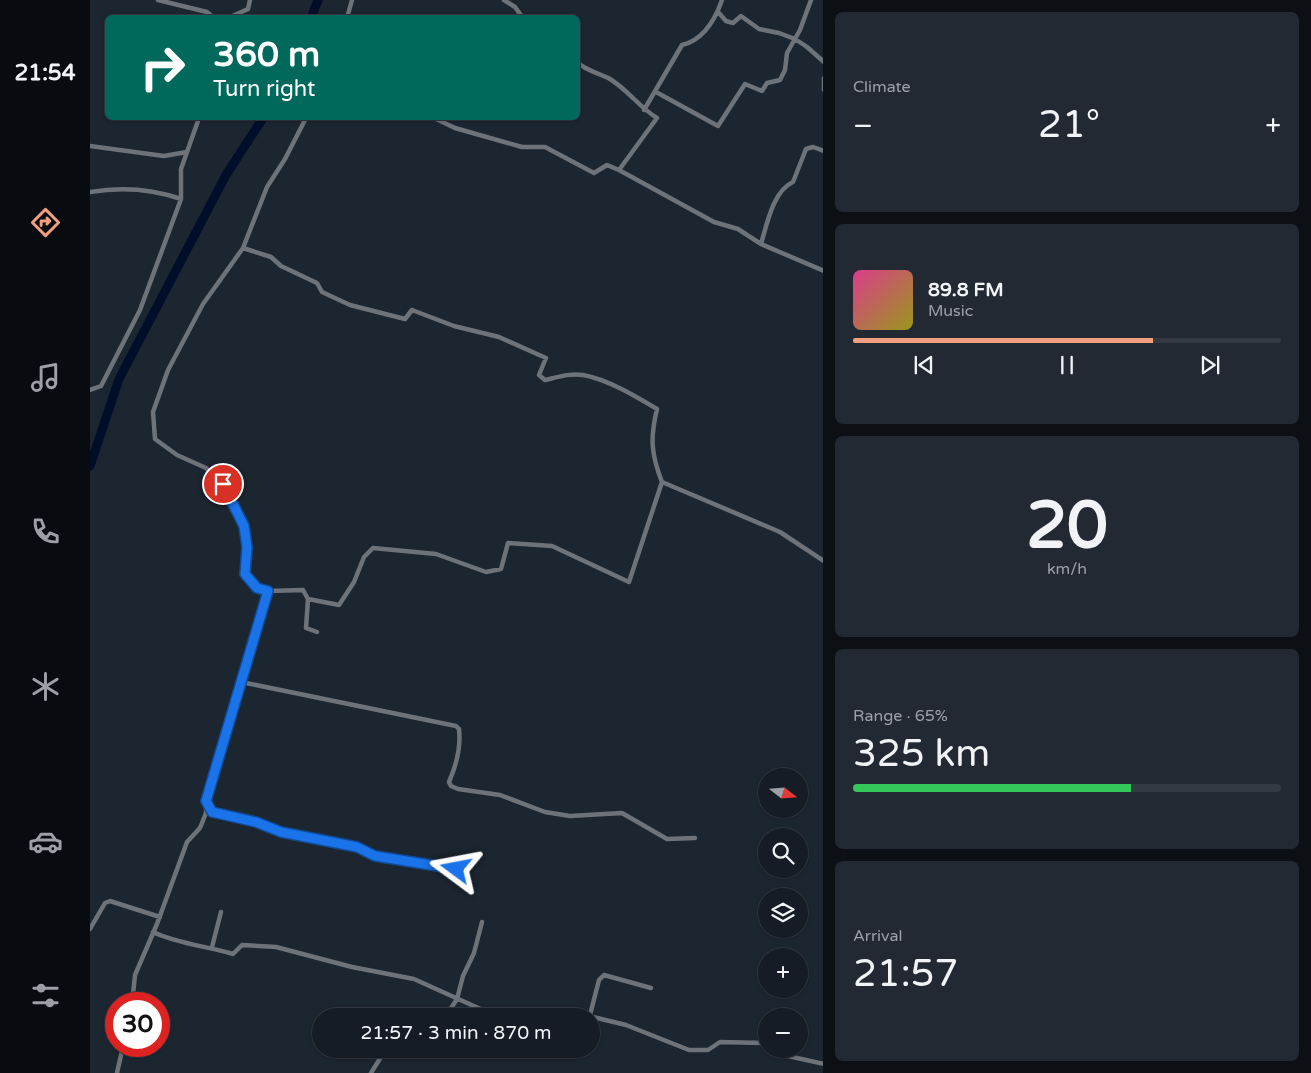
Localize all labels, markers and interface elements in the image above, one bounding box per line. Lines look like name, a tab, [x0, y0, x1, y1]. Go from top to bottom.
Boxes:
text: 360 m	[213, 34, 320, 76]
icon: right	[130, 35, 195, 100]
text: 21:54	[15, 60, 75, 86]
text: Turn right	[213, 76, 315, 102]
text: Climate	[853, 77, 911, 97]
text: 21°	[1038, 102, 1100, 148]
text: −	[853, 109, 873, 143]
text: +	[1265, 109, 1281, 143]
icon: directions	[28, 205, 63, 240]
text: 89.8 FM	[928, 279, 1004, 301]
text: Music	[928, 301, 973, 321]
icon: previous	[910, 351, 938, 379]
icon: pause	[1053, 351, 1081, 379]
icon: next	[1196, 351, 1224, 379]
icon: music	[28, 360, 63, 395]
pin	[202, 463, 244, 505]
icon: arrive	[209, 470, 237, 498]
text: 20	[1026, 487, 1108, 566]
icon: phone	[28, 514, 63, 549]
text: km/h	[1047, 559, 1087, 579]
icon: climate	[28, 669, 63, 704]
text: Range · 65%	[853, 706, 948, 726]
text: 325 km	[853, 731, 990, 777]
north arrow	[758, 768, 808, 818]
map controls	[758, 768, 808, 1058]
icon: car	[28, 824, 63, 859]
button: search	[758, 828, 808, 878]
position arrow	[429, 842, 481, 894]
button: layers	[758, 888, 808, 938]
text: Arrival	[853, 926, 902, 946]
button: +	[758, 948, 808, 998]
text: 21:57	[853, 951, 958, 997]
icon: filters	[28, 978, 63, 1013]
speed limit sign: 30	[105, 992, 170, 1057]
button: −	[758, 1008, 808, 1058]
text: 21:57 · 3 min · 870 m	[360, 1022, 552, 1044]

